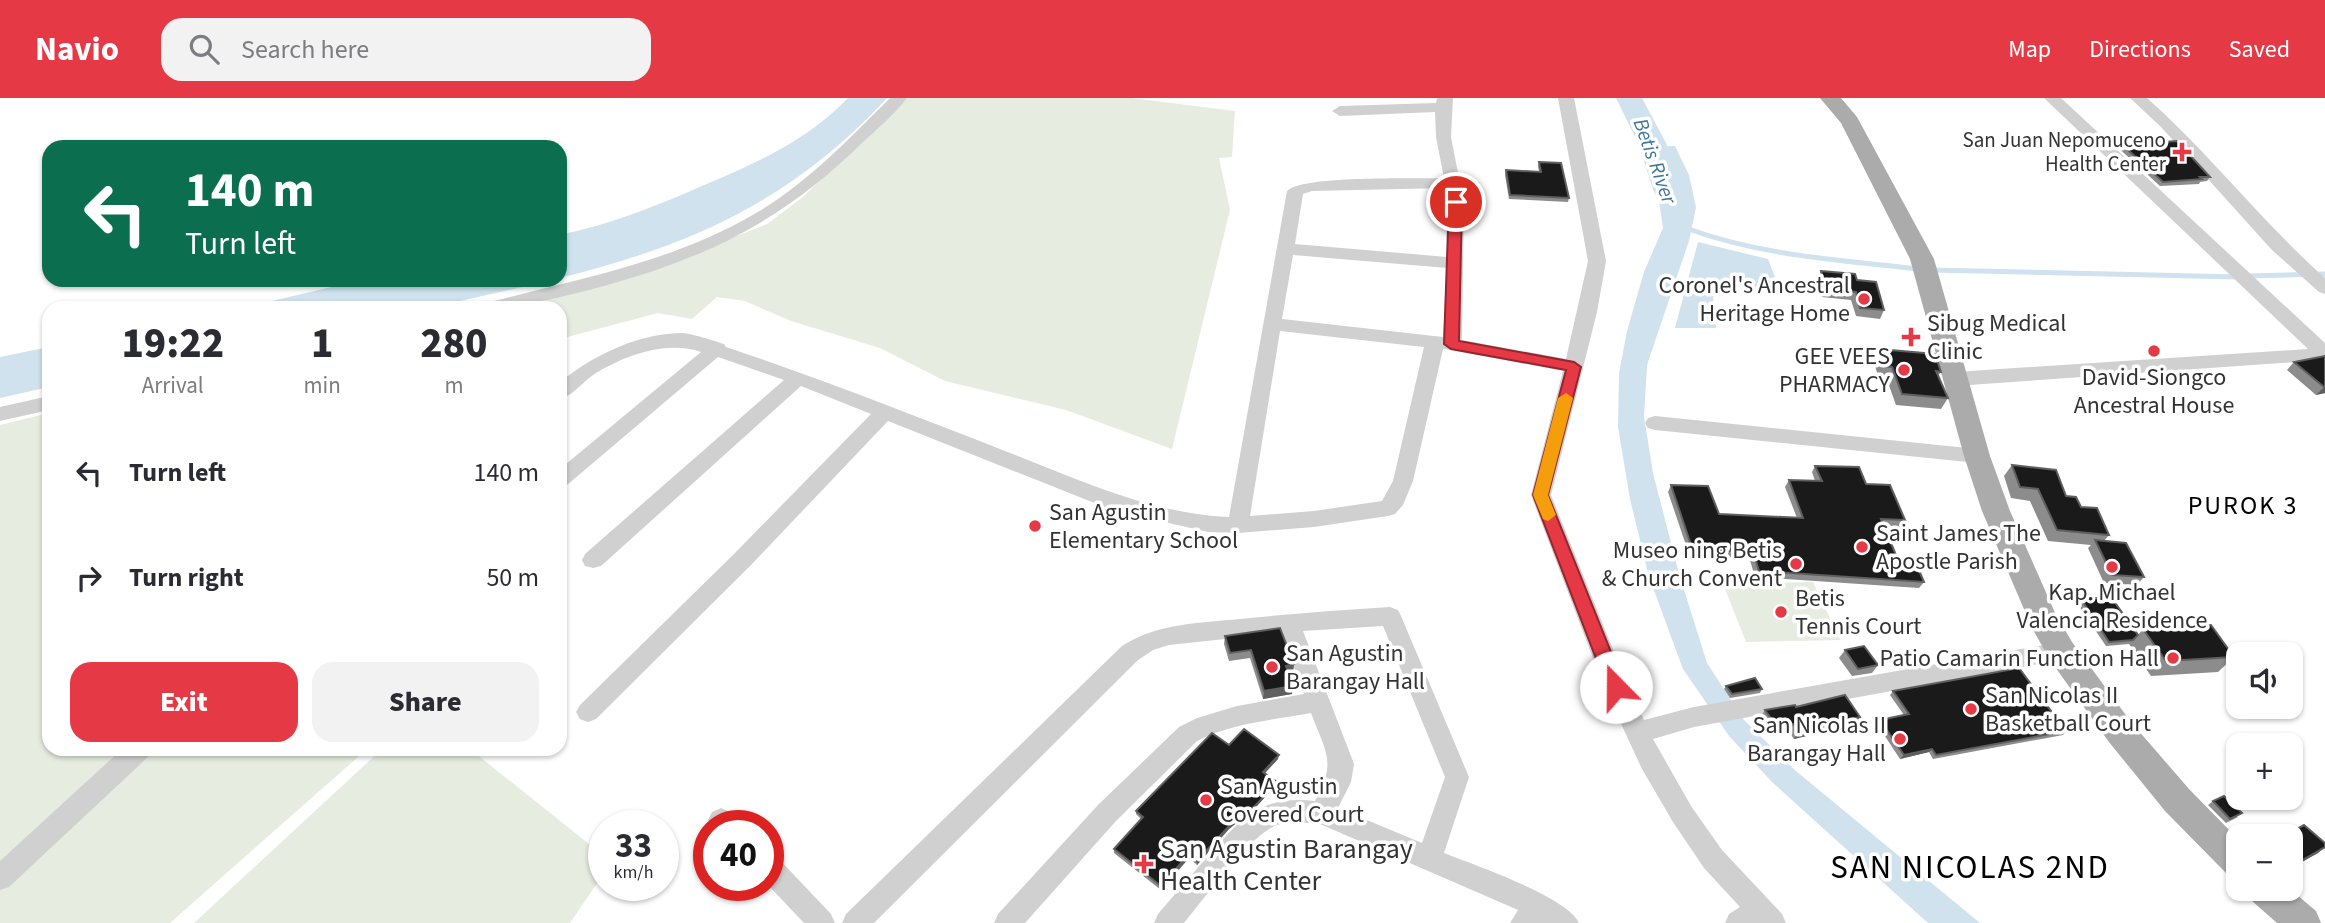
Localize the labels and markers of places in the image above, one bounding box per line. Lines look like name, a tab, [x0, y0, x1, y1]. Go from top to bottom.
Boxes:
place label: San Juan Nepomuceno Health Center	[1962, 125, 2167, 179]
marker: San Juan Nepomuceno Health Center	[2172, 142, 2192, 162]
pin	[1426, 172, 1486, 232]
place label: Coronel's Ancestral Heritage Home	[1659, 268, 1850, 331]
marker: Coronel's Ancestral Heritage Home	[1856, 291, 1872, 307]
place label: Sibug Medical Clinic	[1927, 306, 2066, 369]
marker: Sibug Medical Clinic	[1901, 327, 1921, 347]
place label: GEE VEES PHARMACY	[1779, 339, 1891, 402]
marker: David-Siongco Ancestral House	[2146, 343, 2162, 359]
place label: David-Siongco Ancestral House	[2074, 360, 2234, 423]
marker: GEE VEES PHARMACY	[1896, 362, 1912, 378]
place label: San Agustin Elementary School	[1049, 495, 1238, 558]
place label: Saint James The Apostle Parish	[1876, 516, 2041, 579]
marker: San Agustin Elementary School	[1027, 518, 1043, 534]
place label: Museo ning Betis & Church Convent	[1602, 533, 1782, 596]
marker: Saint James The Apostle Parish	[1854, 539, 1870, 555]
marker: Museo ning Betis & Church Convent	[1788, 556, 1804, 572]
marker: Kap. Michael Valencia Residence	[2104, 559, 2120, 575]
place label: Kap. Michael Valencia Residence	[2017, 575, 2207, 638]
place label: Betis Tennis Court	[1795, 581, 1921, 644]
marker: Betis Tennis Court	[1773, 604, 1789, 620]
place label: San Agustin Barangay Hall	[1286, 636, 1425, 699]
place label: Patio Camarin Function Hall	[1880, 641, 2159, 676]
marker: Patio Camarin Function Hall	[2165, 650, 2181, 666]
marker: San Agustin Barangay Hall	[1264, 659, 1280, 675]
place label: San Nicolas II Basketball Court	[1985, 678, 2151, 741]
marker: San Nicolas II Basketball Court	[1963, 701, 1979, 717]
place label: San Nicolas II Barangay Hall	[1747, 708, 1886, 771]
marker: San Nicolas II Barangay Hall	[1892, 731, 1908, 747]
place label: San Agustin Covered Court	[1220, 769, 1364, 832]
marker: San Agustin Covered Court	[1198, 792, 1214, 808]
place label: San Agustin Barangay Health Center	[1160, 829, 1413, 901]
marker: San Agustin Barangay Health Center	[1134, 854, 1154, 874]

